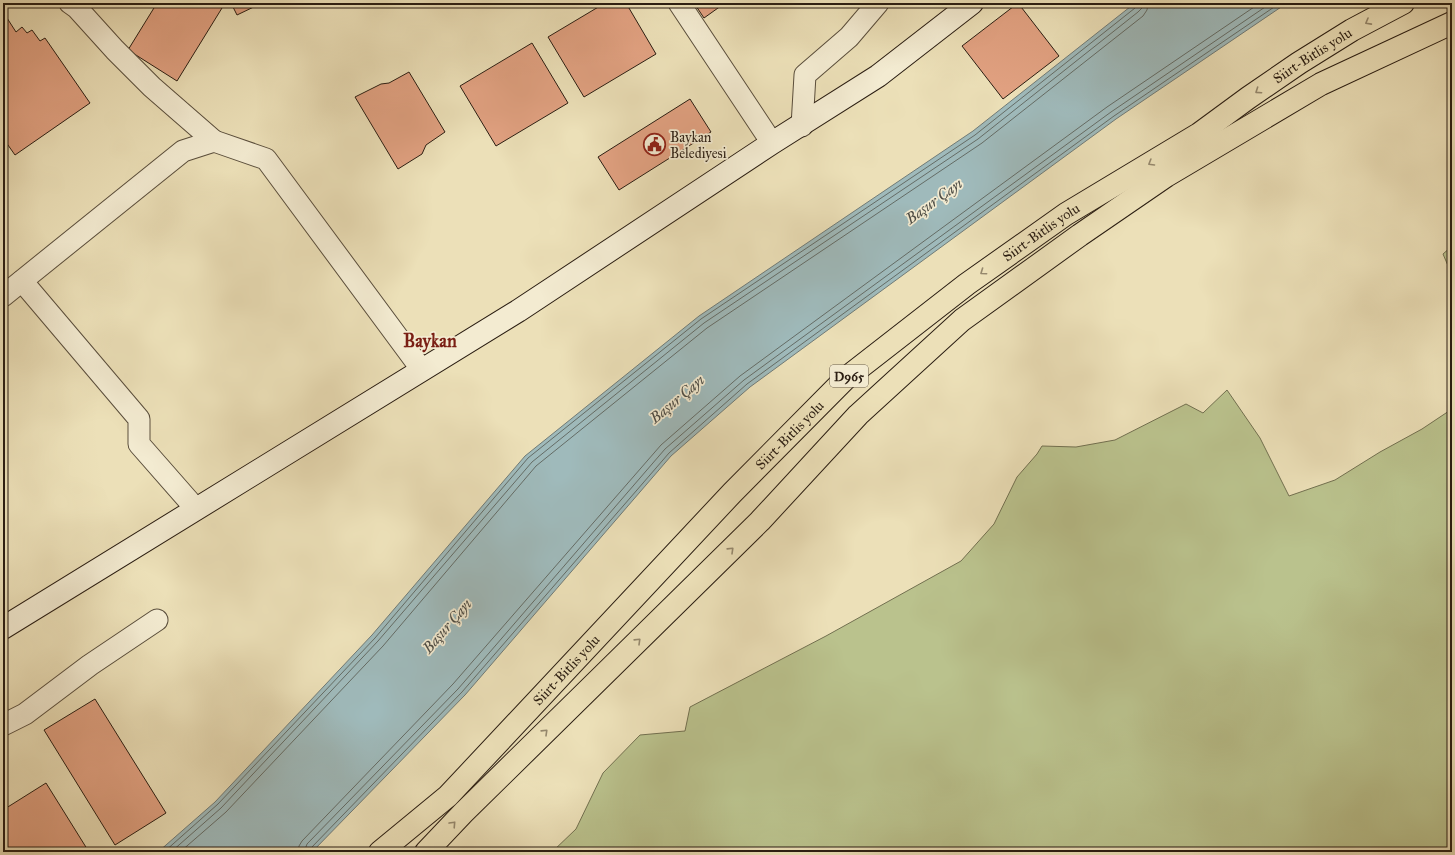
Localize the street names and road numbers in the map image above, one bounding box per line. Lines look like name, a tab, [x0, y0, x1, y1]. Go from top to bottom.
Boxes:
street label: Siirt-Bitlis yolu	[1270, 24, 1356, 87]
street label: Siirt-Bitlis yolu	[999, 199, 1083, 265]
road number: D965	[830, 365, 868, 387]
street label: Siirt-Bitlis yolu	[752, 397, 828, 473]
street label: Siirt-Bitlis yolu	[530, 631, 604, 709]

